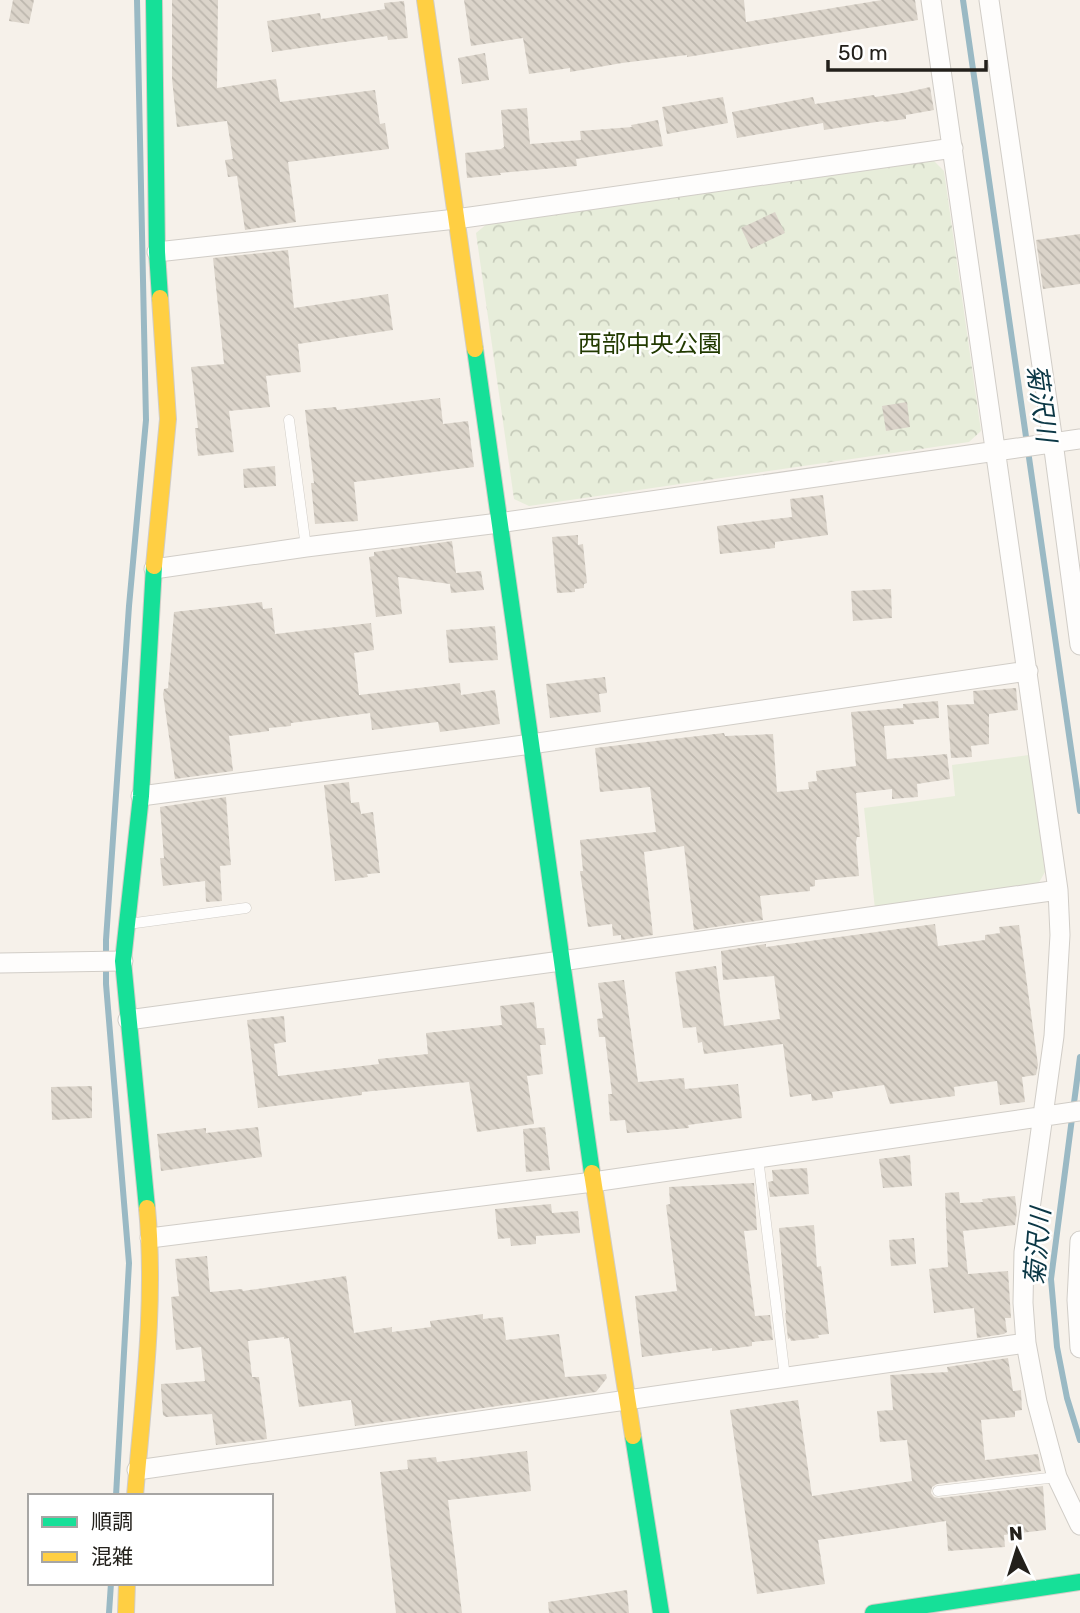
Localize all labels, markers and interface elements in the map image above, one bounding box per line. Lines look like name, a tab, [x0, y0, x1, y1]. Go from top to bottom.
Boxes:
scale bar	[828, 28, 986, 72]
text: 50 m	[838, 40, 888, 65]
park label: 西部中央公園	[578, 330, 722, 358]
water label: 菊沢川	[1020, 362, 1062, 447]
water label: 菊沢川	[1019, 1204, 1057, 1287]
legend	[28, 1494, 273, 1585]
text: 順調	[91, 1509, 133, 1534]
north arrow	[982, 1515, 1052, 1585]
text: N	[1008, 1522, 1023, 1545]
text: 混雑	[91, 1544, 133, 1569]

